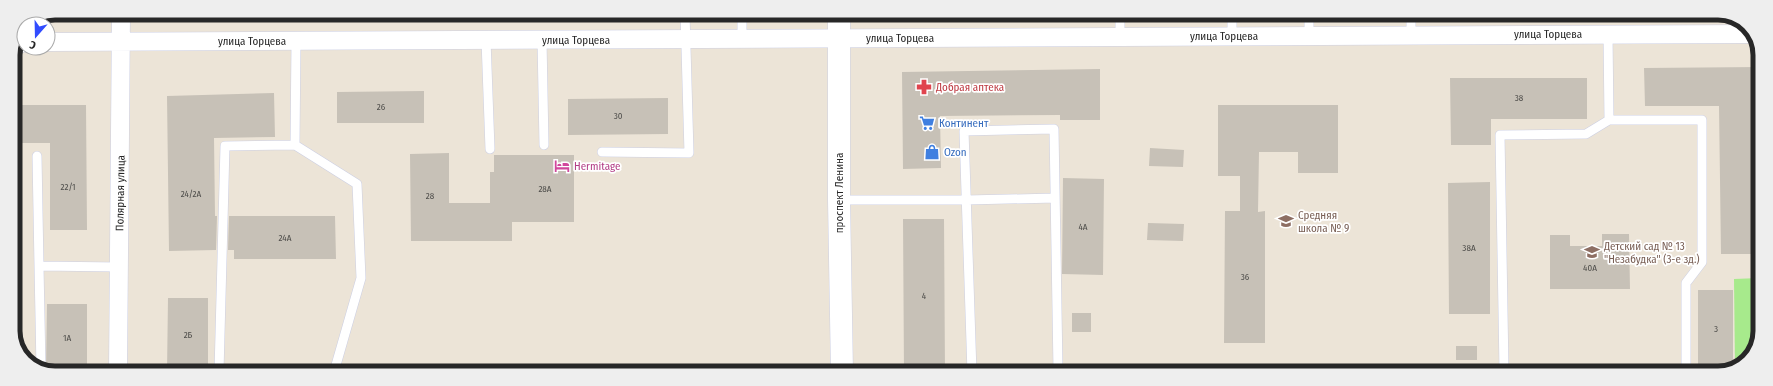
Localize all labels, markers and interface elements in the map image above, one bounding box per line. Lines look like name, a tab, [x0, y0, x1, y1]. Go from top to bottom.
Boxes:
north arrow	[16, 16, 56, 56]
street label: улица Торцева	[1514, 28, 1582, 41]
street label: улица Торцева	[1190, 30, 1258, 43]
street label: улица Торцева	[866, 32, 934, 45]
street label: улица Торцева	[542, 34, 610, 47]
street label: улица Торцева	[218, 35, 286, 48]
text: С	[28, 38, 38, 52]
pharmacy icon: Добрая аптека	[915, 78, 933, 96]
place label: Добрая аптека	[935, 81, 1004, 94]
house number: 38	[1515, 93, 1524, 103]
house number: 26	[377, 102, 386, 112]
house number: 30	[614, 111, 623, 121]
supermarket icon: Континент	[918, 114, 936, 132]
place label: Континент	[939, 117, 989, 130]
shop icon: Ozon	[923, 143, 941, 161]
place label: Ozon	[944, 146, 967, 159]
street label: проспект Ленина	[833, 153, 846, 233]
street label: Полярная улица	[113, 155, 128, 231]
hotel icon: Hermitage	[553, 157, 571, 175]
place label: Hermitage	[574, 160, 620, 173]
house number: 22/1	[60, 182, 76, 192]
house number: 28А	[538, 184, 552, 194]
house number: 24/2А	[181, 189, 202, 199]
house number: 28	[426, 191, 435, 201]
place label: Средняя школа № 9	[1298, 209, 1349, 235]
school or university icon: Средняя школа № 9	[1277, 212, 1295, 230]
house number: 4А	[1078, 222, 1088, 232]
house number: 24А	[279, 233, 292, 243]
place label: Детский сад № 13 "Незабудка" (3-е зд.)	[1603, 240, 1699, 266]
house number: 38А	[1462, 243, 1476, 253]
school or university icon: Детский сад № 13 "Незабудка" (3-е зд.)	[1583, 243, 1601, 261]
house number: 40А	[1583, 263, 1597, 273]
house number: 36	[1241, 272, 1250, 282]
house number: 4	[922, 291, 927, 301]
house number: 3	[1714, 324, 1718, 334]
house number: 2Б	[184, 330, 193, 340]
house number: 1А	[63, 333, 71, 343]

